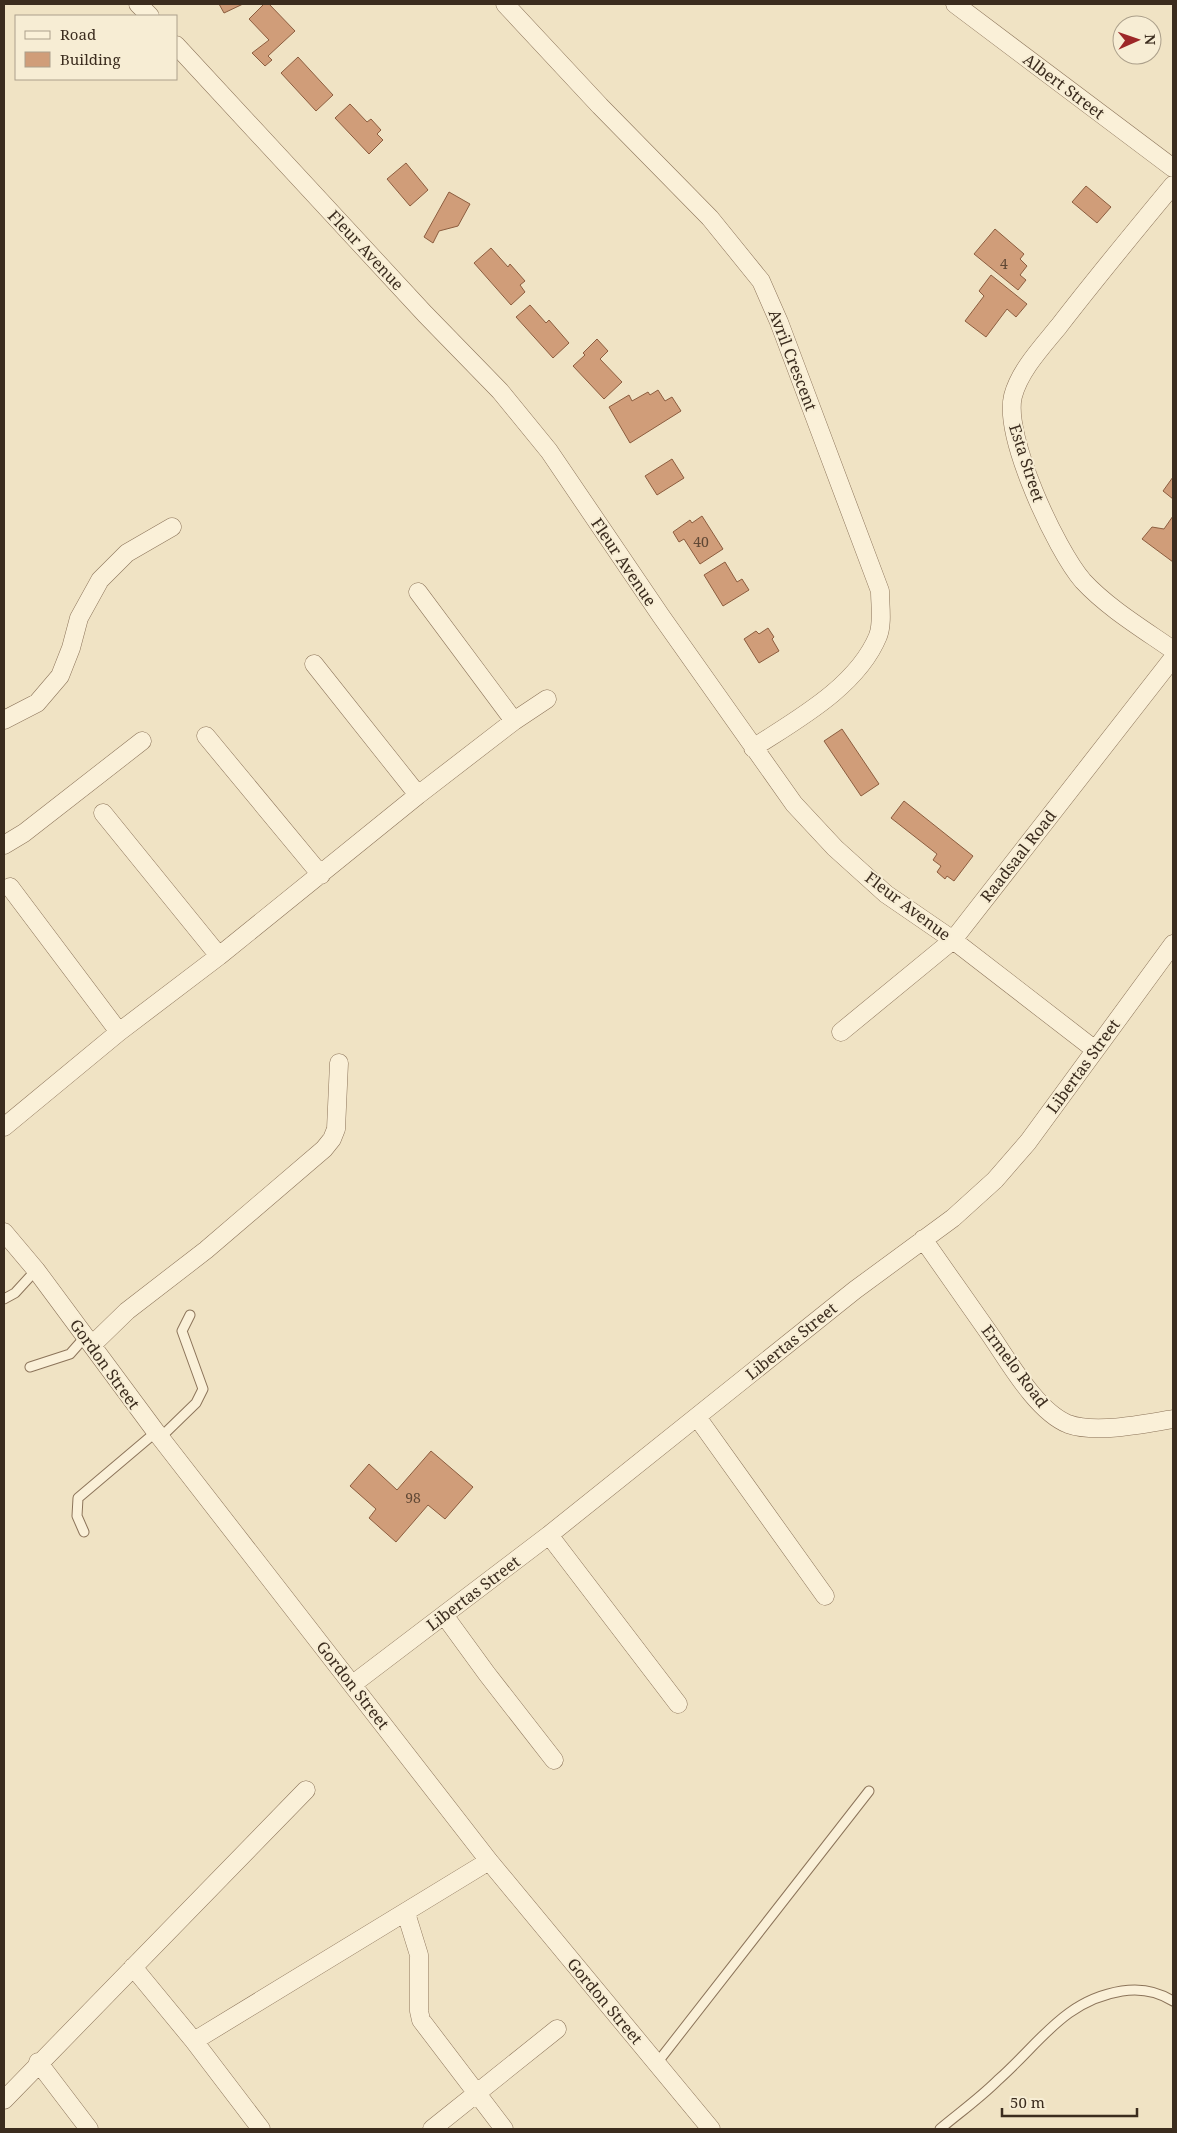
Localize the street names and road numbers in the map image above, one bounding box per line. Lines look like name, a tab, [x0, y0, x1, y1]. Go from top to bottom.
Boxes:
street label: Albert Street	[1019, 48, 1109, 124]
street label: Fleur Avenue	[323, 205, 409, 295]
street label: Avril Crescent	[764, 306, 823, 414]
street label: Esta Street	[1004, 421, 1050, 505]
street label: Fleur Avenue	[586, 514, 662, 610]
street label: Raadsaal Road	[975, 805, 1061, 907]
street label: Fleur Avenue	[861, 867, 955, 945]
street label: Libertas Street	[1041, 1014, 1125, 1118]
street label: Libertas Street	[741, 1297, 842, 1385]
street label: Gordon Street	[65, 1315, 145, 1414]
street label: Ermelo Road	[977, 1320, 1053, 1412]
street label: Libertas Street	[422, 1550, 524, 1635]
street label: Gordon Street	[312, 1636, 395, 1734]
street label: Gordon Street	[562, 1953, 648, 2049]

